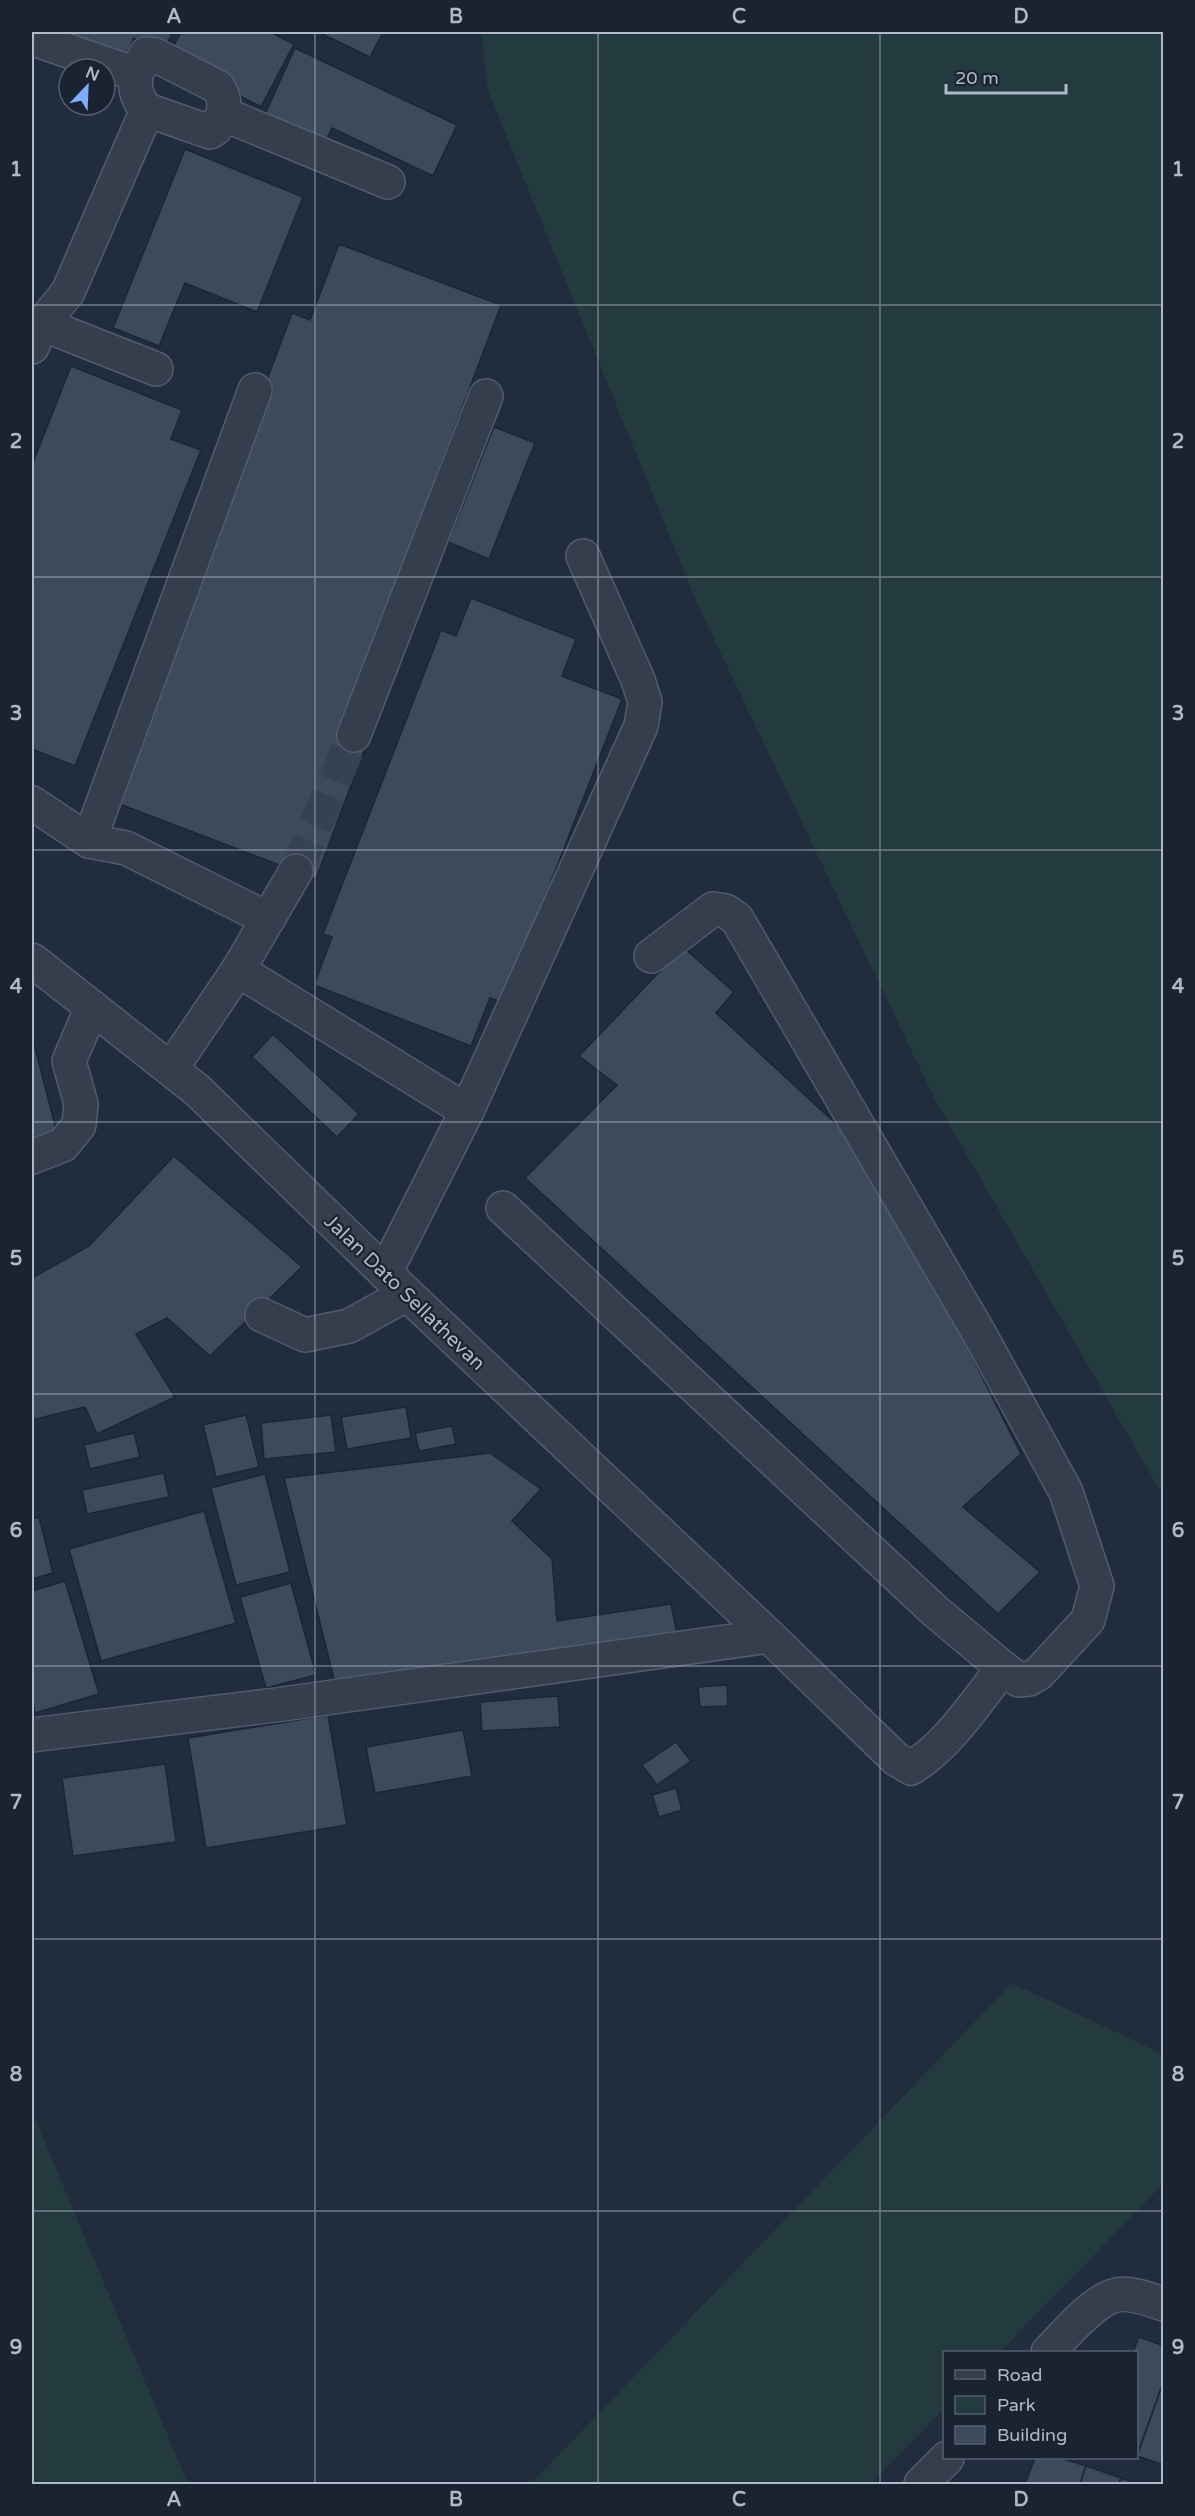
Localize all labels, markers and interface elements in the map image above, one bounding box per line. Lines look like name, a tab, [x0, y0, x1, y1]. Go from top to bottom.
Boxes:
text: A	[167, 5, 182, 29]
text: B	[449, 5, 463, 29]
text: C	[732, 5, 746, 29]
text: D	[1013, 5, 1029, 29]
north arrow	[57, 57, 117, 117]
scale bar	[946, 57, 1066, 95]
text: N	[83, 62, 102, 86]
text: 20 m	[955, 67, 999, 89]
text: 1	[10, 158, 22, 182]
text: 1	[1172, 158, 1184, 182]
text: 2	[10, 430, 22, 454]
text: 2	[1172, 430, 1184, 454]
text: 3	[10, 702, 22, 726]
text: 3	[1172, 702, 1184, 726]
text: 4	[10, 975, 23, 999]
text: 4	[1172, 975, 1185, 999]
street label: Jalan Dato Sellathevan	[319, 1210, 490, 1376]
text: 5	[10, 1247, 22, 1271]
text: 5	[1172, 1247, 1184, 1271]
text: 6	[10, 1519, 22, 1543]
text: 6	[1172, 1519, 1184, 1543]
text: 7	[10, 1791, 22, 1815]
text: 7	[1172, 1791, 1184, 1815]
text: 8	[10, 2063, 22, 2087]
text: 8	[1172, 2063, 1184, 2087]
text: 9	[10, 2336, 22, 2360]
text: 9	[1172, 2336, 1184, 2360]
legend	[943, 2351, 1138, 2459]
text: Road	[997, 2364, 1042, 2386]
text: Park	[997, 2394, 1036, 2416]
text: Building	[997, 2424, 1067, 2446]
text: A	[167, 2488, 182, 2512]
text: B	[449, 2488, 463, 2512]
text: C	[732, 2488, 746, 2512]
text: D	[1013, 2488, 1029, 2512]

